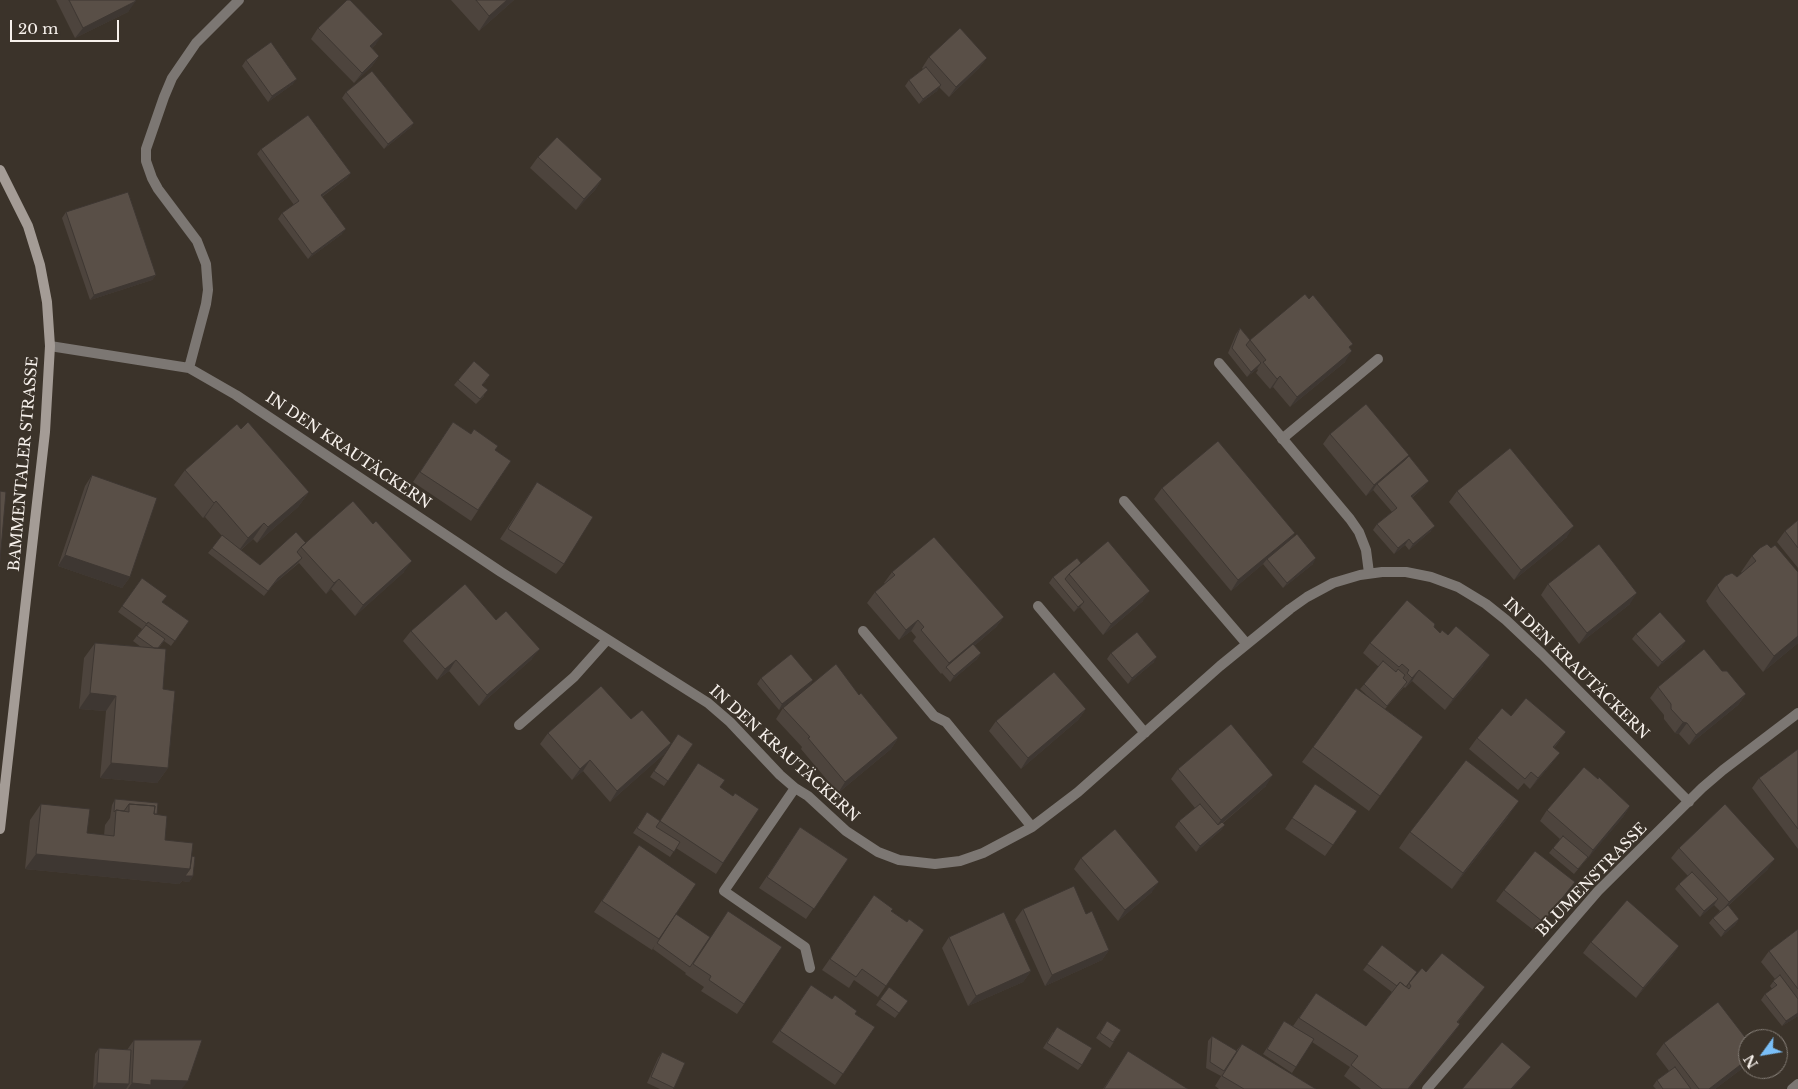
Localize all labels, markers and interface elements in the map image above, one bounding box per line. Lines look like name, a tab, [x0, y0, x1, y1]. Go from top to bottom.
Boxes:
scale bar	[12, 10, 121, 42]
text: 20 m	[18, 19, 58, 38]
street label: BAMMENTALER STRASSE	[6, 356, 42, 572]
street label: IN DEN KRAUTÄCKERN	[262, 389, 434, 513]
street label: IN DEN KRAUTÄCKERN	[1499, 595, 1653, 743]
street label: IN DEN KRAUTÄCKERN	[705, 682, 863, 826]
street label: BLUMENSTRASSE	[1533, 819, 1651, 941]
north arrow	[1738, 1029, 1788, 1079]
text: N	[1740, 1051, 1762, 1072]

